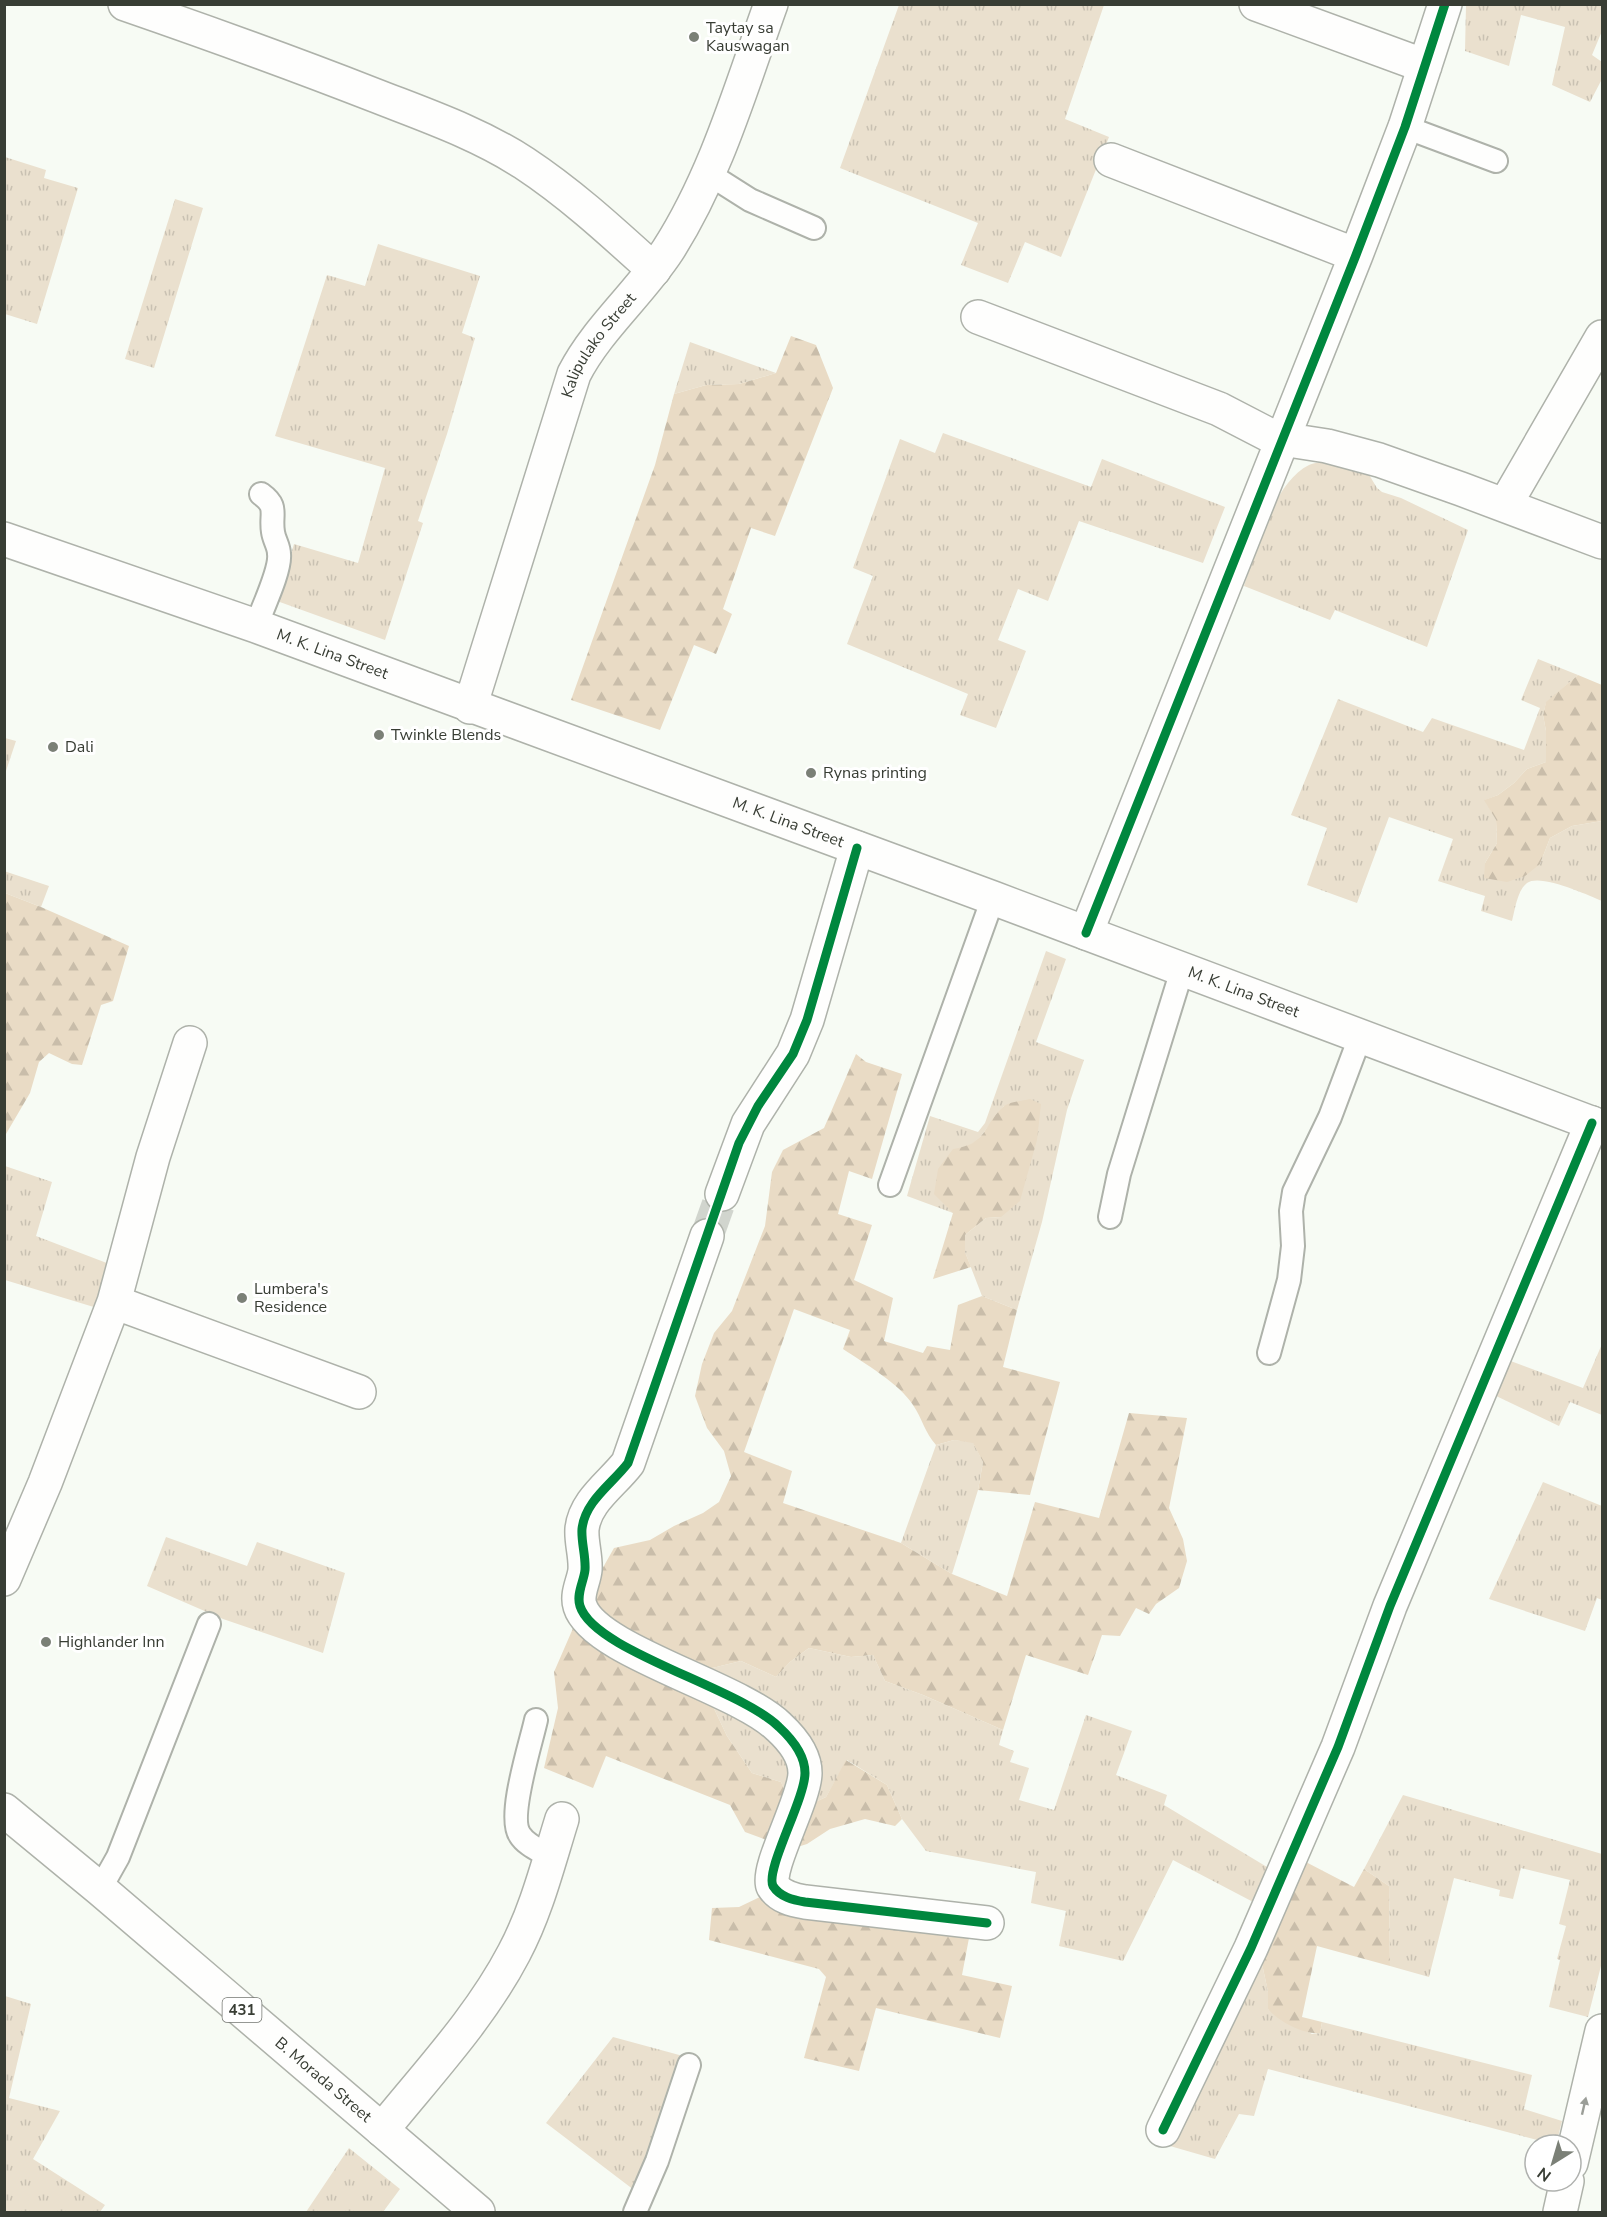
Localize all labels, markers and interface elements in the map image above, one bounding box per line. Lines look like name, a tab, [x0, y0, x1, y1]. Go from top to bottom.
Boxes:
place label: Taytay sa Kauswagan	[706, 17, 790, 57]
marker: Taytay sa Kauswagan	[687, 30, 701, 44]
street label: Kalipulako Street	[556, 288, 642, 401]
street label: M. K. Lina Street	[274, 624, 392, 685]
place label: Twinkle Blends	[391, 724, 501, 746]
marker: Twinkle Blends	[372, 728, 386, 742]
place label: Dali	[65, 736, 94, 758]
marker: Dali	[46, 740, 60, 754]
place label: Rynas printing	[823, 762, 927, 784]
marker: Rynas printing	[804, 766, 818, 780]
street label: M. K. Lina Street	[729, 792, 847, 853]
street label: M. K. Lina Street	[1185, 961, 1303, 1023]
place label: Lumbera's Residence	[254, 1278, 328, 1318]
marker: Lumbera's Residence	[235, 1291, 249, 1305]
place label: Highlander Inn	[58, 1631, 165, 1653]
marker: Highlander Inn	[39, 1635, 53, 1649]
road number: 431	[222, 1998, 262, 2022]
street label: B. Morada Street	[270, 2032, 377, 2128]
one-way arrow	[1580, 2097, 1590, 2115]
north arrow	[1523, 2133, 1583, 2193]
text: N	[1533, 2162, 1556, 2187]

